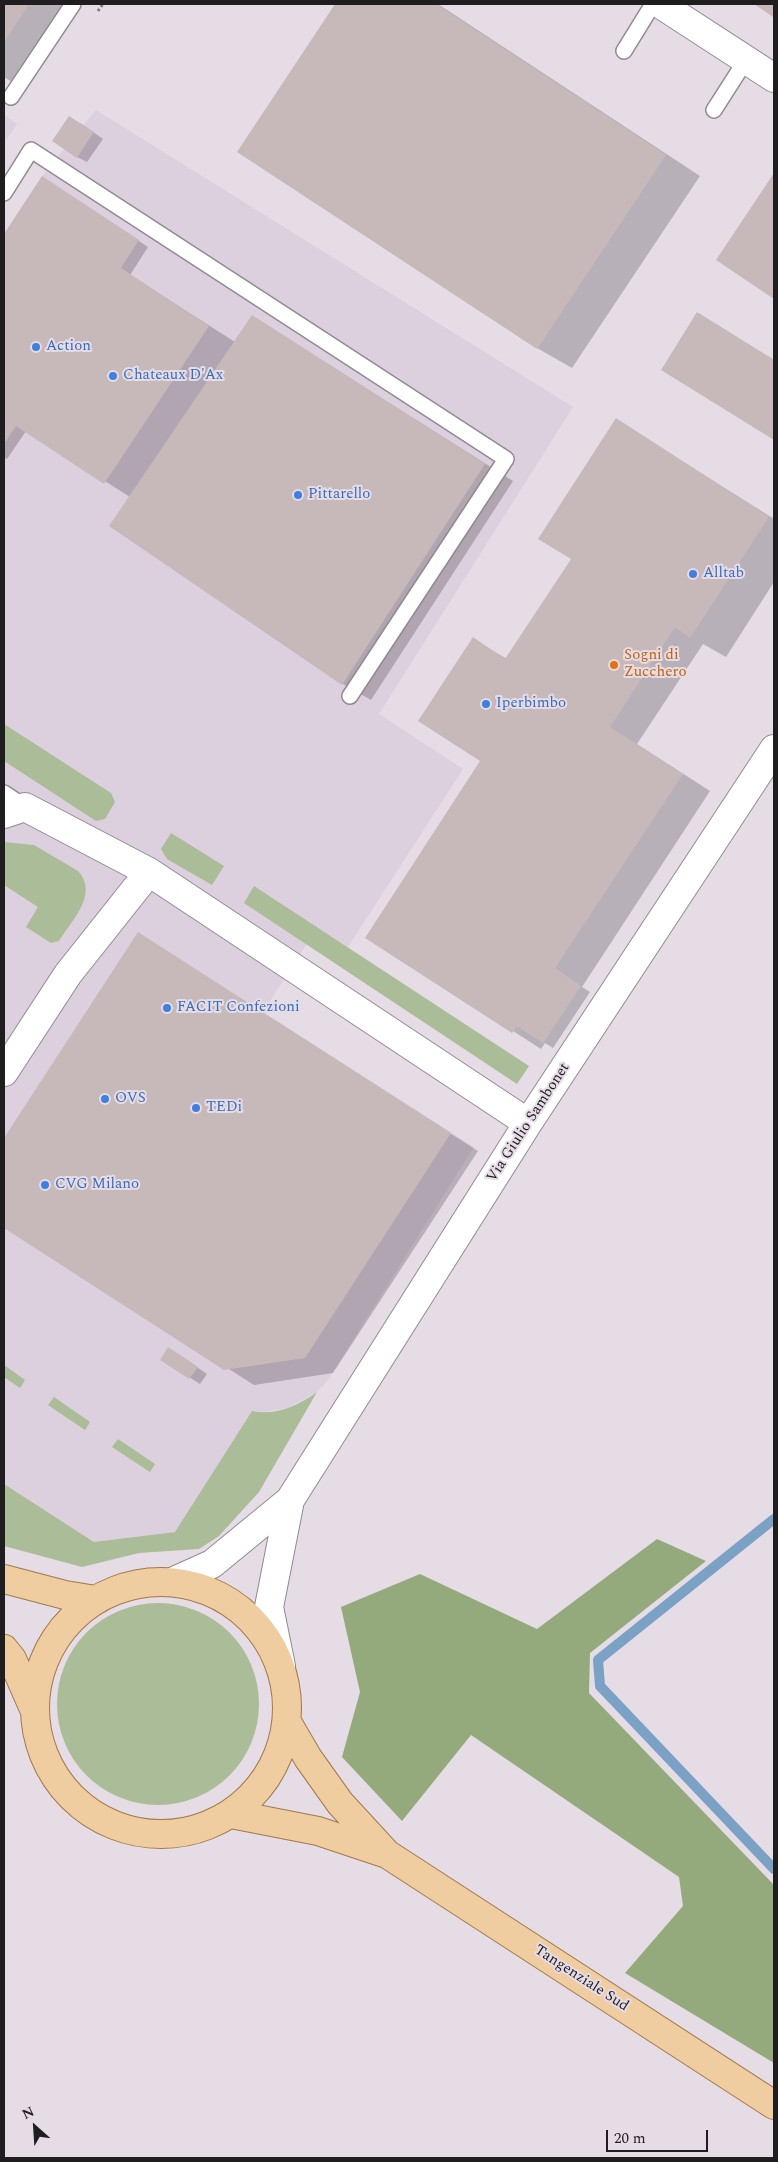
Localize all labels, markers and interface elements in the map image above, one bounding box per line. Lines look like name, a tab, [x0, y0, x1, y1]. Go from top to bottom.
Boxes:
place label: Action	[46, 338, 91, 356]
marker: Action	[30, 341, 42, 353]
place label: Chateaux D'Ax	[123, 367, 223, 385]
marker: Chateaux D'Ax	[107, 370, 119, 382]
place label: Pittarello	[308, 486, 370, 504]
marker: Pittarello	[292, 489, 304, 501]
place label: Alltab	[703, 565, 744, 583]
marker: Alltab	[687, 568, 699, 580]
place label: Sogni di Zucchero	[624, 647, 687, 682]
marker: Sogni di Zucchero	[608, 659, 620, 671]
place label: Iperbimbo	[496, 695, 566, 713]
marker: Iperbimbo	[480, 698, 492, 710]
place label: FACIT Confezioni	[177, 999, 300, 1017]
marker: FACIT Confezioni	[161, 1002, 173, 1014]
street label: Via Giulio Sambonet	[484, 1060, 574, 1186]
place label: OVS	[115, 1090, 146, 1108]
marker: OVS	[99, 1093, 111, 1105]
place label: TEDi	[206, 1099, 242, 1117]
marker: TEDi	[190, 1102, 202, 1114]
place label: CVG Milano	[55, 1176, 139, 1194]
marker: CVG Milano	[39, 1179, 51, 1191]
street label: Tangenziale Sud	[530, 1942, 632, 2016]
text: N	[18, 2101, 38, 2125]
north arrow	[10, 2102, 60, 2152]
scale bar	[608, 2120, 710, 2152]
text: 20 m	[614, 2127, 646, 2150]

